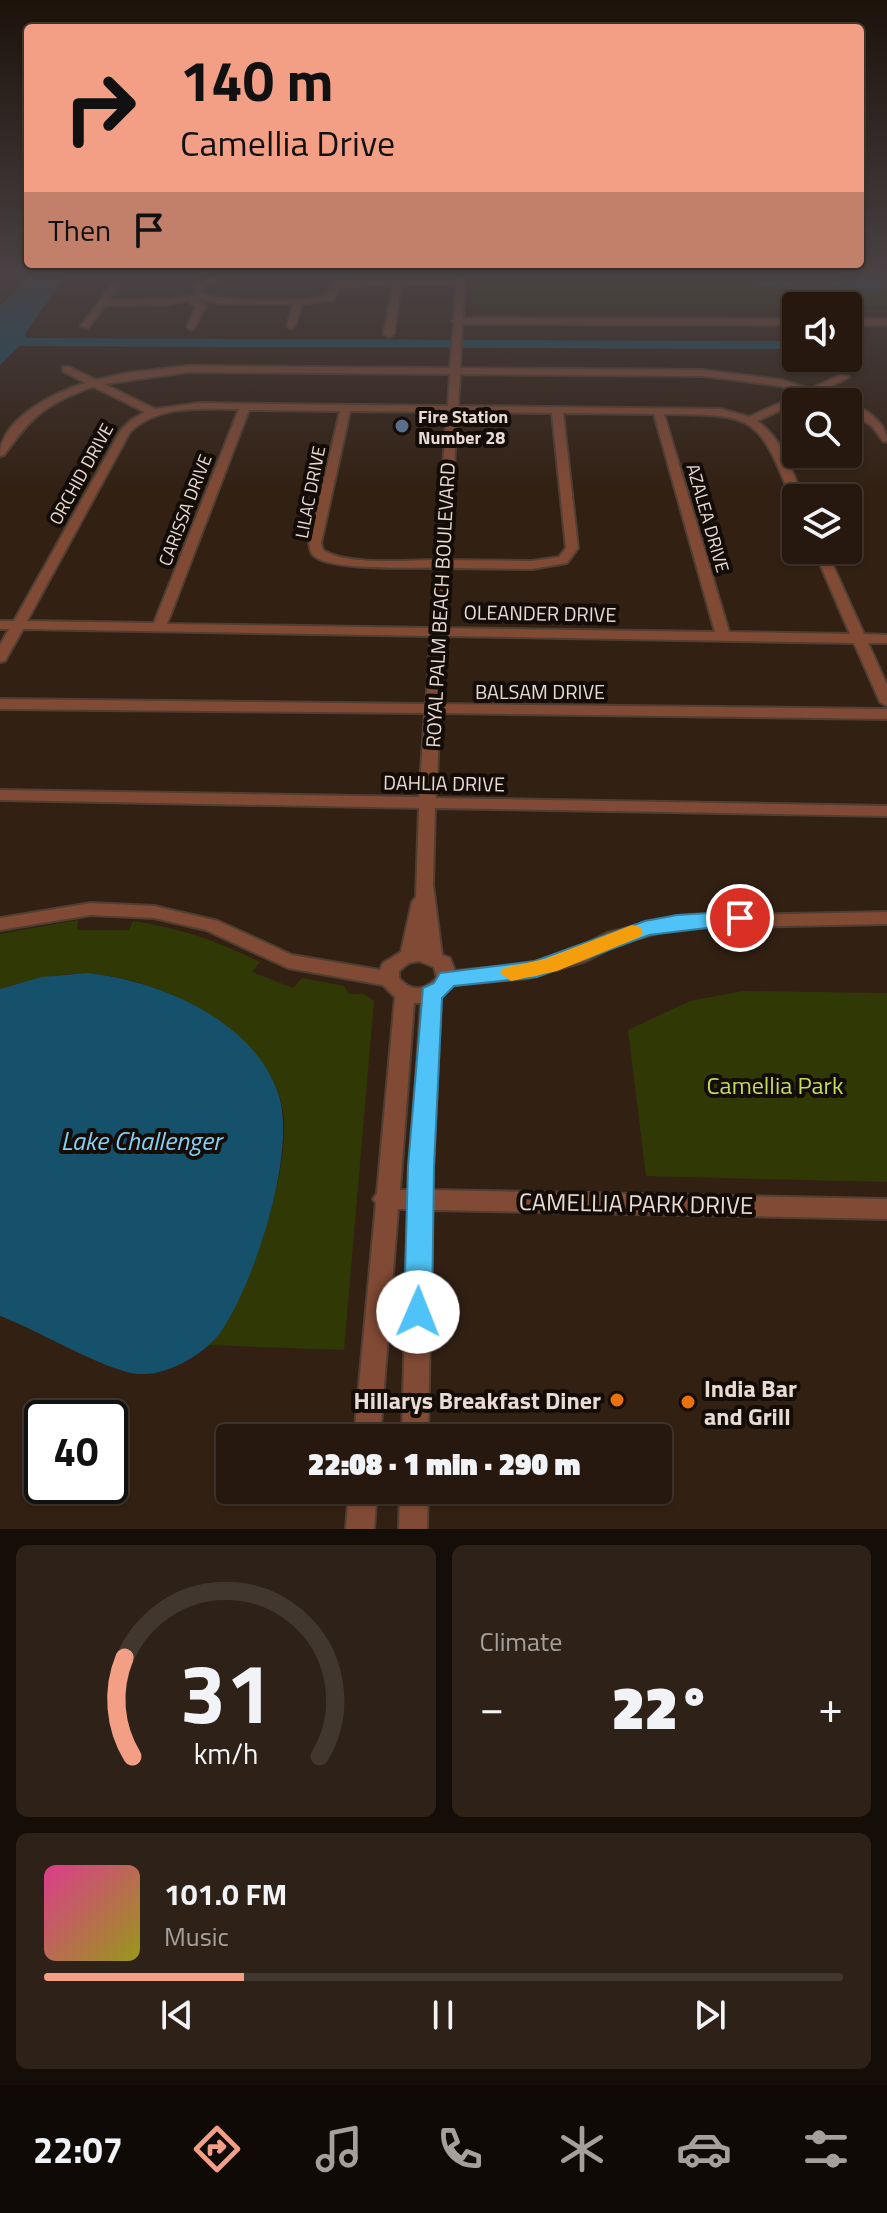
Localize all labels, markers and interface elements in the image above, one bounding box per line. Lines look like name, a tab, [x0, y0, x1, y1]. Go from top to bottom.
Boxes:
text: 140 m	[180, 38, 333, 123]
icon: right	[48, 56, 152, 160]
text: Camellia Drive	[180, 115, 395, 170]
text: Then	[48, 207, 111, 253]
icon: arrive	[127, 208, 171, 252]
map controls	[782, 292, 862, 564]
button: sound	[782, 292, 862, 372]
button: search	[782, 388, 862, 468]
place label: Fire Station Number 28	[418, 403, 508, 451]
marker: Fire Station Number 28	[393, 417, 411, 435]
street label: ORCHID DRIVE	[42, 418, 120, 530]
street label: LILAC DRIVE	[288, 443, 332, 540]
street label: CARISSA DRIVE	[151, 450, 219, 570]
street label: AZALEA DRIVE	[680, 460, 736, 576]
street label: ROYAL PALM BEACH BOULEVARD	[417, 462, 463, 748]
button: layers	[782, 484, 862, 564]
street label: OLEANDER DRIVE	[463, 596, 617, 630]
street label: BALSAM DRIVE	[475, 676, 605, 707]
street label: DAHLIA DRIVE	[383, 766, 505, 800]
pin	[706, 884, 774, 952]
icon: arrive	[718, 896, 762, 940]
park label: Camellia Park	[707, 1067, 844, 1103]
water label: Lake Challenger	[61, 1121, 224, 1160]
street label: CAMELLIA PARK DRIVE	[519, 1183, 753, 1223]
position arrow	[376, 1270, 460, 1354]
place label: India Bar and Grill	[704, 1370, 797, 1434]
place label: Hillarys Breakfast Diner	[353, 1382, 601, 1418]
marker: Hillarys Breakfast Diner	[608, 1391, 626, 1409]
marker: India Bar and Grill	[679, 1393, 697, 1411]
speed limit sign: 40	[24, 1400, 128, 1504]
text: 22:08 · 1 min · 290 m	[308, 1441, 580, 1487]
text: Climate	[480, 1622, 562, 1661]
text: 31	[179, 1629, 272, 1755]
text: 22°	[612, 1661, 711, 1752]
text: −	[480, 1673, 504, 1740]
text: +	[818, 1673, 843, 1740]
text: km/h	[193, 1732, 258, 1775]
text: 101.0 FM	[164, 1871, 287, 1917]
text: Music	[164, 1917, 229, 1956]
icon: previous	[155, 1993, 199, 2037]
icon: pause	[421, 1993, 465, 2037]
icon: next	[688, 1993, 732, 2037]
icon: directions	[189, 2121, 245, 2177]
icon: music	[311, 2121, 367, 2177]
icon: phone	[432, 2121, 488, 2177]
icon: climate	[554, 2121, 610, 2177]
icon: car	[676, 2121, 732, 2177]
icon: filters	[798, 2121, 854, 2177]
text: 22:07	[33, 2122, 123, 2177]

